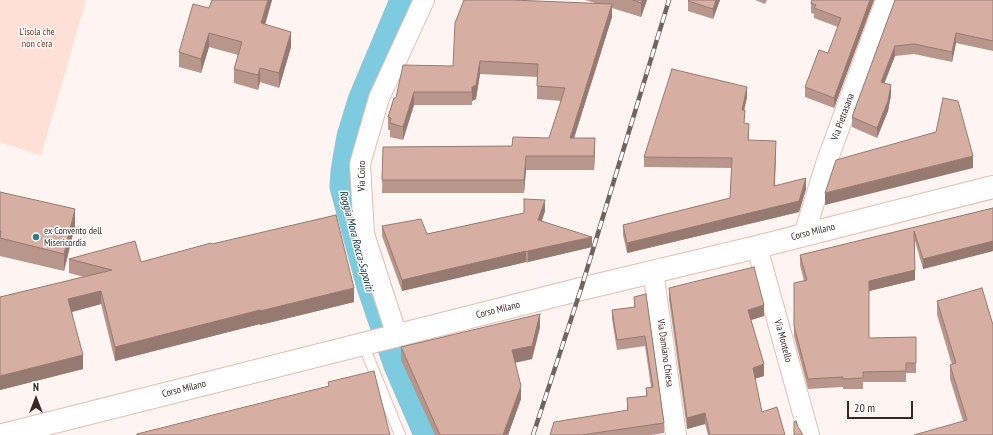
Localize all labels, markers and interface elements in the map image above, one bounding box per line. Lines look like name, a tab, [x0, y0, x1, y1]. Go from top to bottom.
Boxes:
park label: L'isola che non c’era	[19, 26, 55, 50]
street label: Via Pietrasana	[829, 92, 857, 142]
street label: Via Coiro	[356, 161, 368, 191]
water label: Roggia Mora Rocca-Saporiti	[336, 189, 376, 293]
street label: Corso Milano	[790, 221, 836, 243]
place label: ex Convento dell Misericordia	[44, 225, 102, 248]
marker: ex Convento dell Misericordia	[31, 232, 41, 242]
street label: Corso Milano	[475, 299, 521, 321]
street label: Via Damiano Chiesa	[654, 318, 676, 388]
street label: Via Montello	[772, 318, 794, 364]
street label: Corso Milano	[161, 378, 207, 400]
north arrow	[16, 379, 56, 419]
text: N	[33, 380, 39, 394]
scale bar	[849, 393, 915, 419]
text: 20 m	[854, 400, 875, 415]

